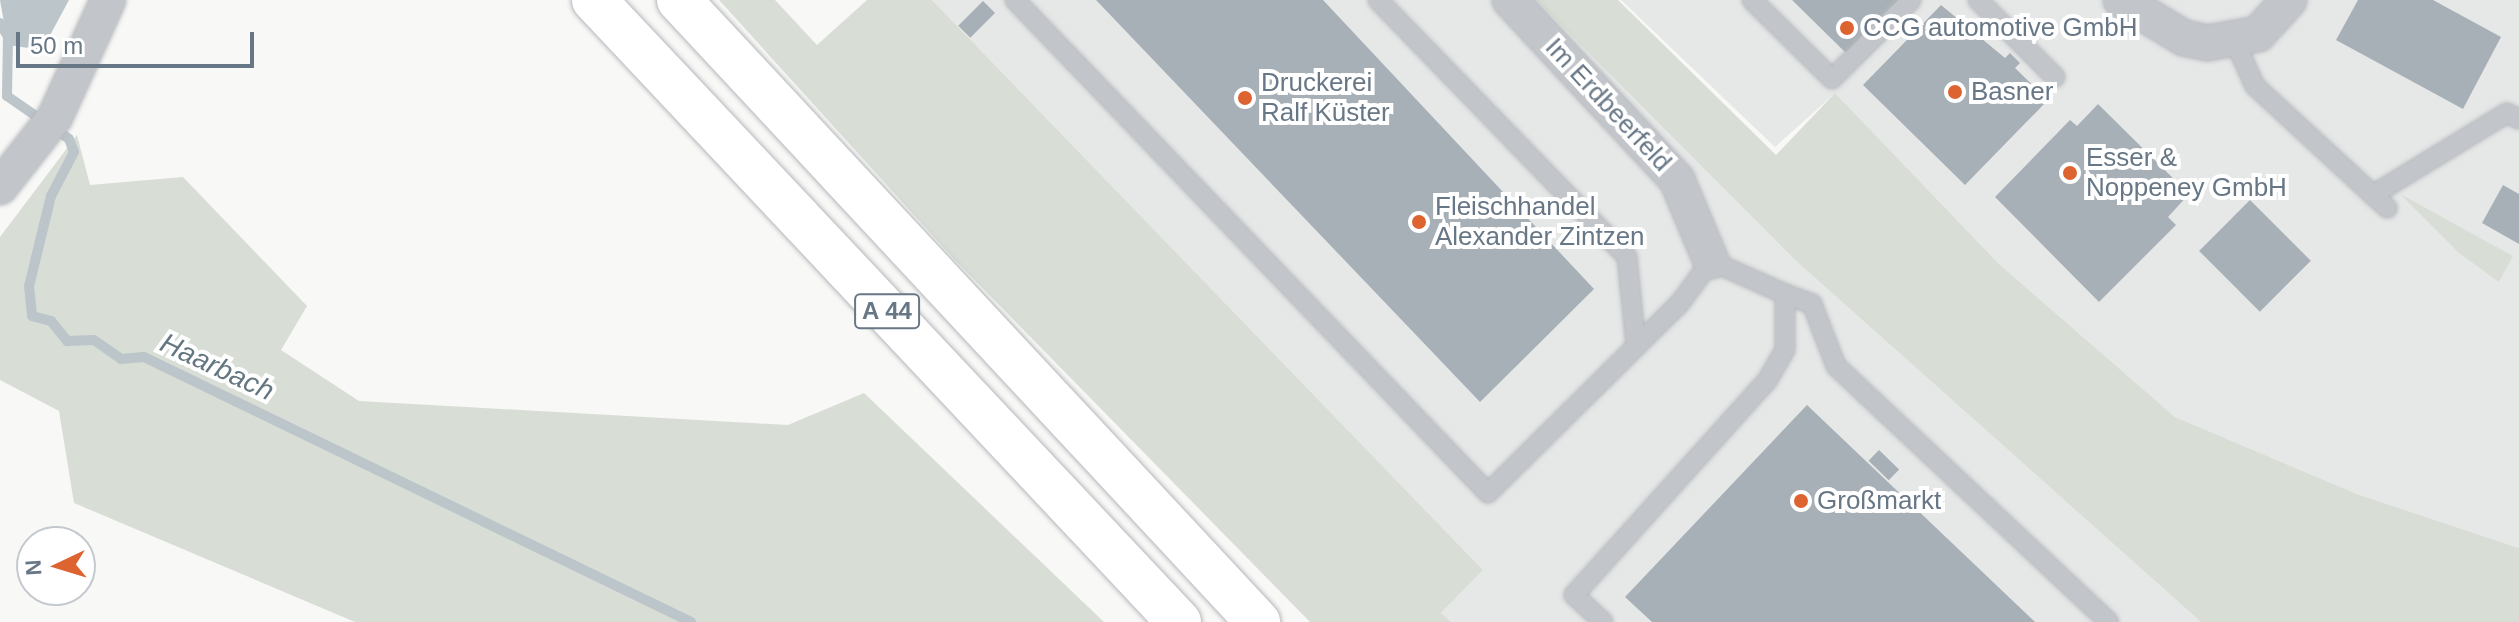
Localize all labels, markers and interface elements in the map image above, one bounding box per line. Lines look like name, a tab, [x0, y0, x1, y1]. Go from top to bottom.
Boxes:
place label: CCG automotive GmbH	[1863, 12, 2138, 44]
scale bar	[20, 16, 258, 66]
marker: CCG automotive GmbH	[1838, 19, 1856, 37]
text: 50 m	[30, 32, 83, 59]
street label: Im Erdbeerfeld	[1538, 32, 1678, 178]
place label: Druckerei Ralf Küster	[1261, 67, 1390, 128]
place label: Basner	[1971, 76, 2053, 108]
marker: Basner	[1946, 83, 1964, 101]
marker: Druckerei Ralf Küster	[1236, 89, 1254, 107]
place label: Esser & Noppeney GmbH	[2086, 142, 2287, 204]
marker: Esser & Noppeney GmbH	[2061, 164, 2079, 182]
place label: Fleischhandel Alexander Zintzen	[1435, 191, 1645, 252]
marker: Fleischhandel Alexander Zintzen	[1410, 213, 1428, 231]
road number: A 44	[853, 291, 921, 331]
water label: Haarbach	[155, 326, 279, 408]
place label: Großmarkt	[1817, 485, 1941, 517]
marker: Großmarkt	[1792, 492, 1810, 510]
north arrow	[16, 526, 96, 606]
text: N	[21, 559, 47, 576]

